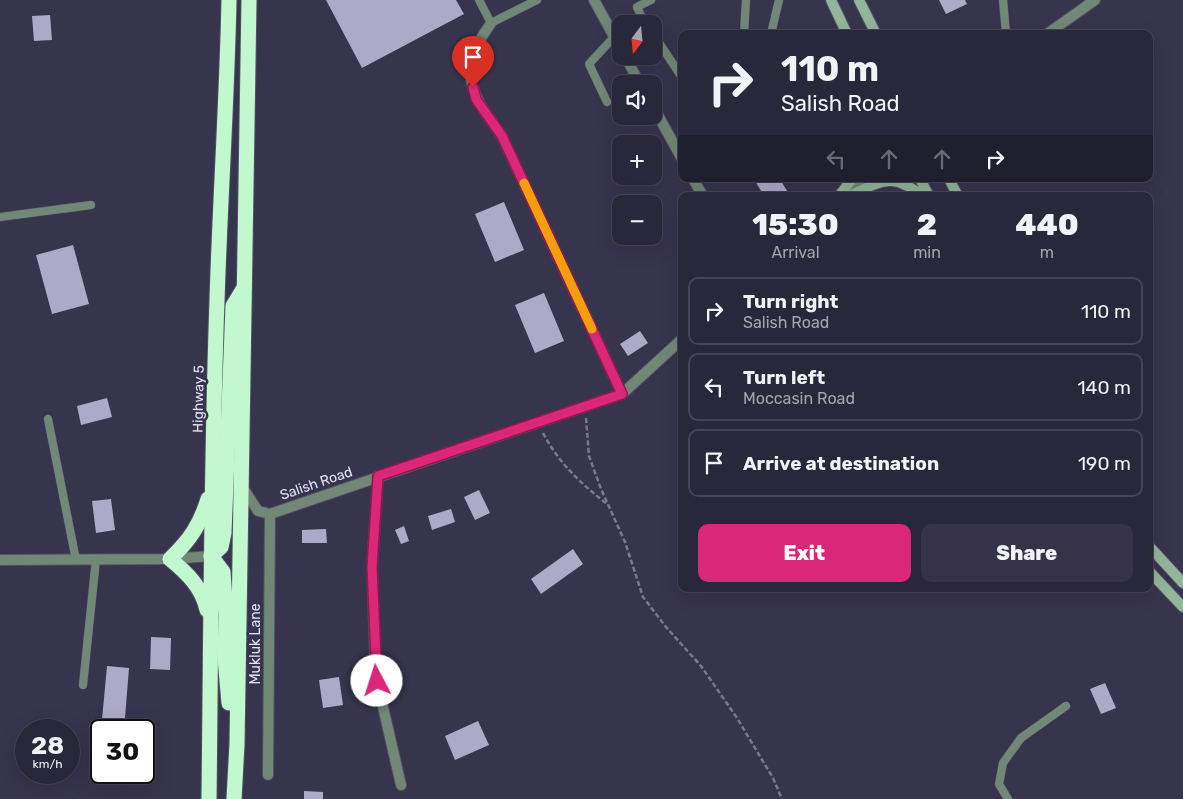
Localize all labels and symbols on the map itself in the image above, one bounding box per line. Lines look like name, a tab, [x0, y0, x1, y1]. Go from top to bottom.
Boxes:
north arrow	[612, 15, 662, 65]
pin	[452, 36, 494, 87]
street label: Highway 5	[189, 365, 208, 433]
street label: Salish Road	[278, 463, 355, 504]
street label: Mukluk Lane	[247, 603, 264, 685]
position arrow	[350, 654, 402, 706]
speed limit sign: 30	[90, 719, 155, 784]

